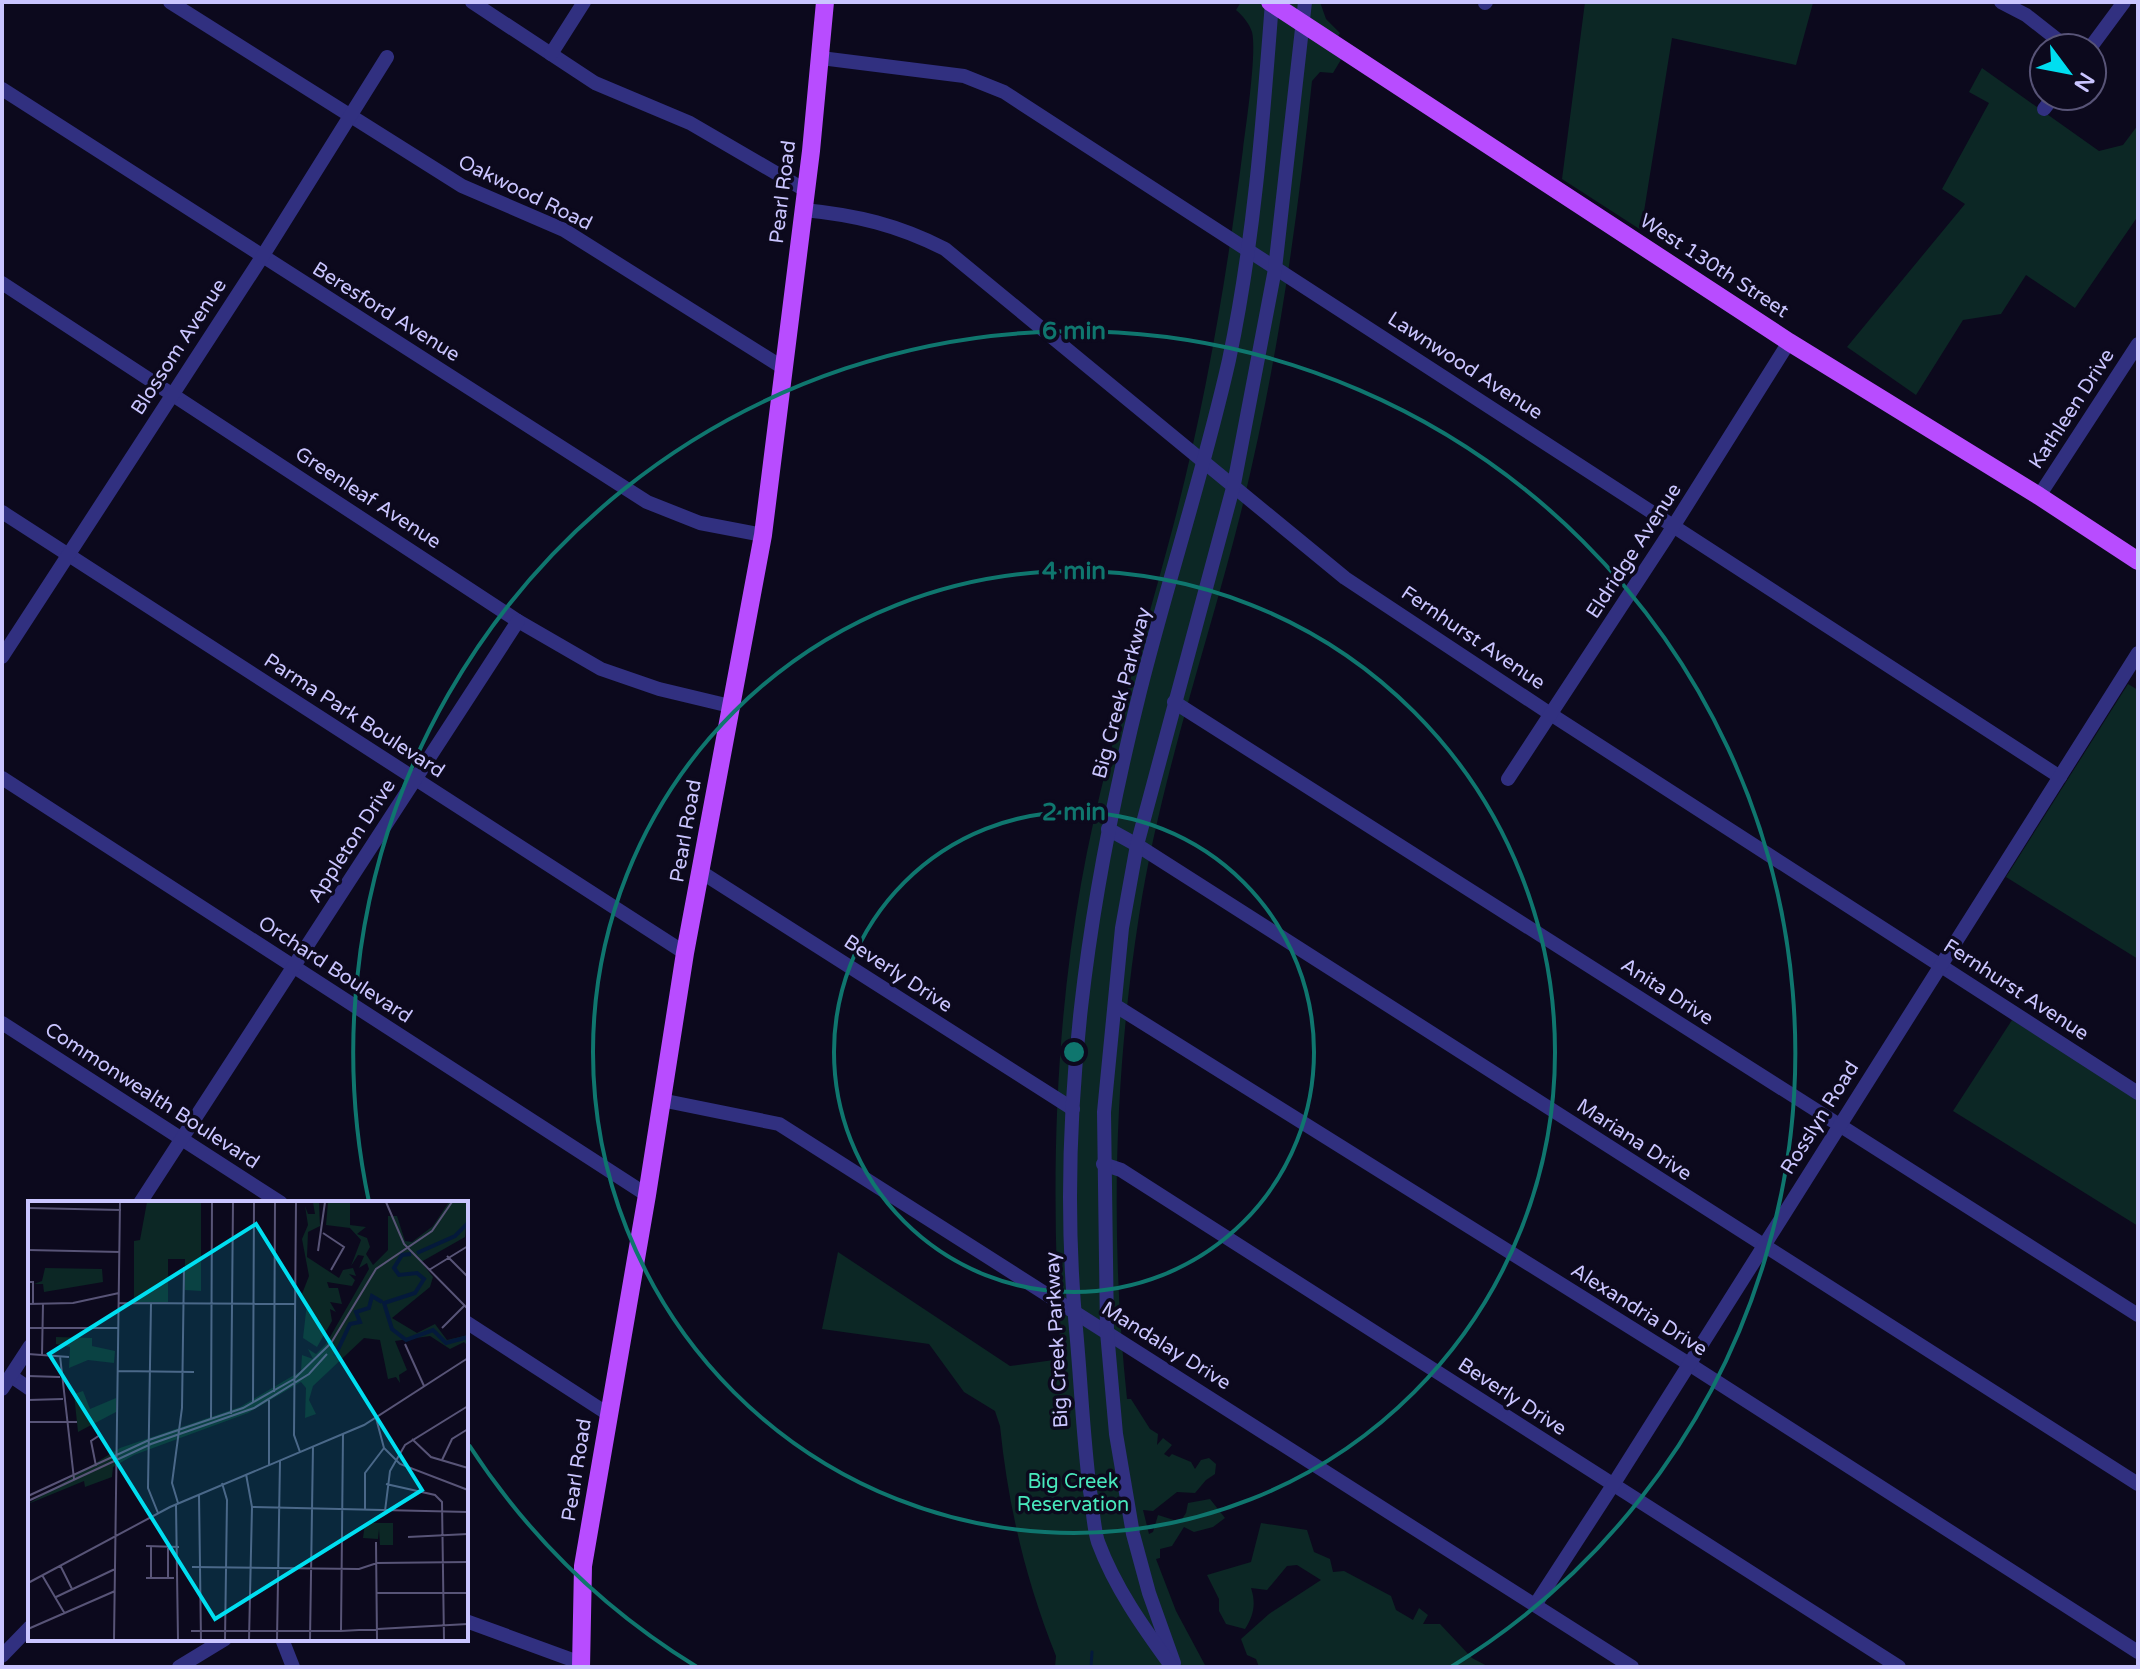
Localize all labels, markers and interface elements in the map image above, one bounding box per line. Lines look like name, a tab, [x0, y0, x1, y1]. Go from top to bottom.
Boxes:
north arrow	[2028, 32, 2108, 112]
text: N	[2068, 68, 2100, 96]
street label: Pearl Road	[765, 139, 801, 245]
street label: Oakwood Road	[454, 150, 596, 236]
street label: West 130th Street	[1635, 209, 1793, 323]
street label: Beresford Avenue	[308, 257, 464, 367]
street label: Blossom Avenue	[126, 274, 232, 420]
street label: Lawnwood Avenue	[1383, 307, 1547, 425]
text: 6 min	[1042, 317, 1106, 346]
street label: Kathleen Drive	[2024, 344, 2120, 474]
street label: Greenleaf Avenue	[291, 442, 445, 554]
street label: Eldridge Avenue	[1581, 479, 1687, 623]
text: 4 min	[1042, 557, 1106, 586]
street label: Fernhurst Avenue	[1396, 581, 1550, 695]
street label: Big Creek Parkway	[1088, 604, 1157, 781]
street label: Parma Park Boulevard	[259, 649, 449, 783]
street label: Appleton Drive	[303, 775, 401, 907]
street label: Pearl Road	[665, 778, 707, 884]
text: 2 min	[1042, 798, 1106, 827]
street label: Orchard Boulevard	[254, 911, 416, 1029]
street label: Beverly Drive	[839, 930, 957, 1018]
street label: Fernhurst Avenue	[1939, 934, 2093, 1046]
street label: Anita Drive	[1616, 953, 1718, 1031]
street label: Commonwealth Boulevard	[40, 1018, 264, 1174]
centre of rings	[1060, 1038, 1088, 1066]
street label: Rosslyn Road	[1776, 1057, 1864, 1179]
street label: Mariana Drive	[1572, 1094, 1696, 1186]
inset map	[28, 1201, 468, 1641]
street label: Big Creek Parkway	[1040, 1251, 1074, 1429]
street label: Alexandria Drive	[1566, 1258, 1712, 1362]
street label: Mandalay Drive	[1097, 1297, 1235, 1395]
street label: Beverly Drive	[1453, 1353, 1571, 1441]
street label: Pearl Road	[557, 1417, 597, 1523]
park label: Big Creek Reservation	[1017, 1470, 1129, 1517]

